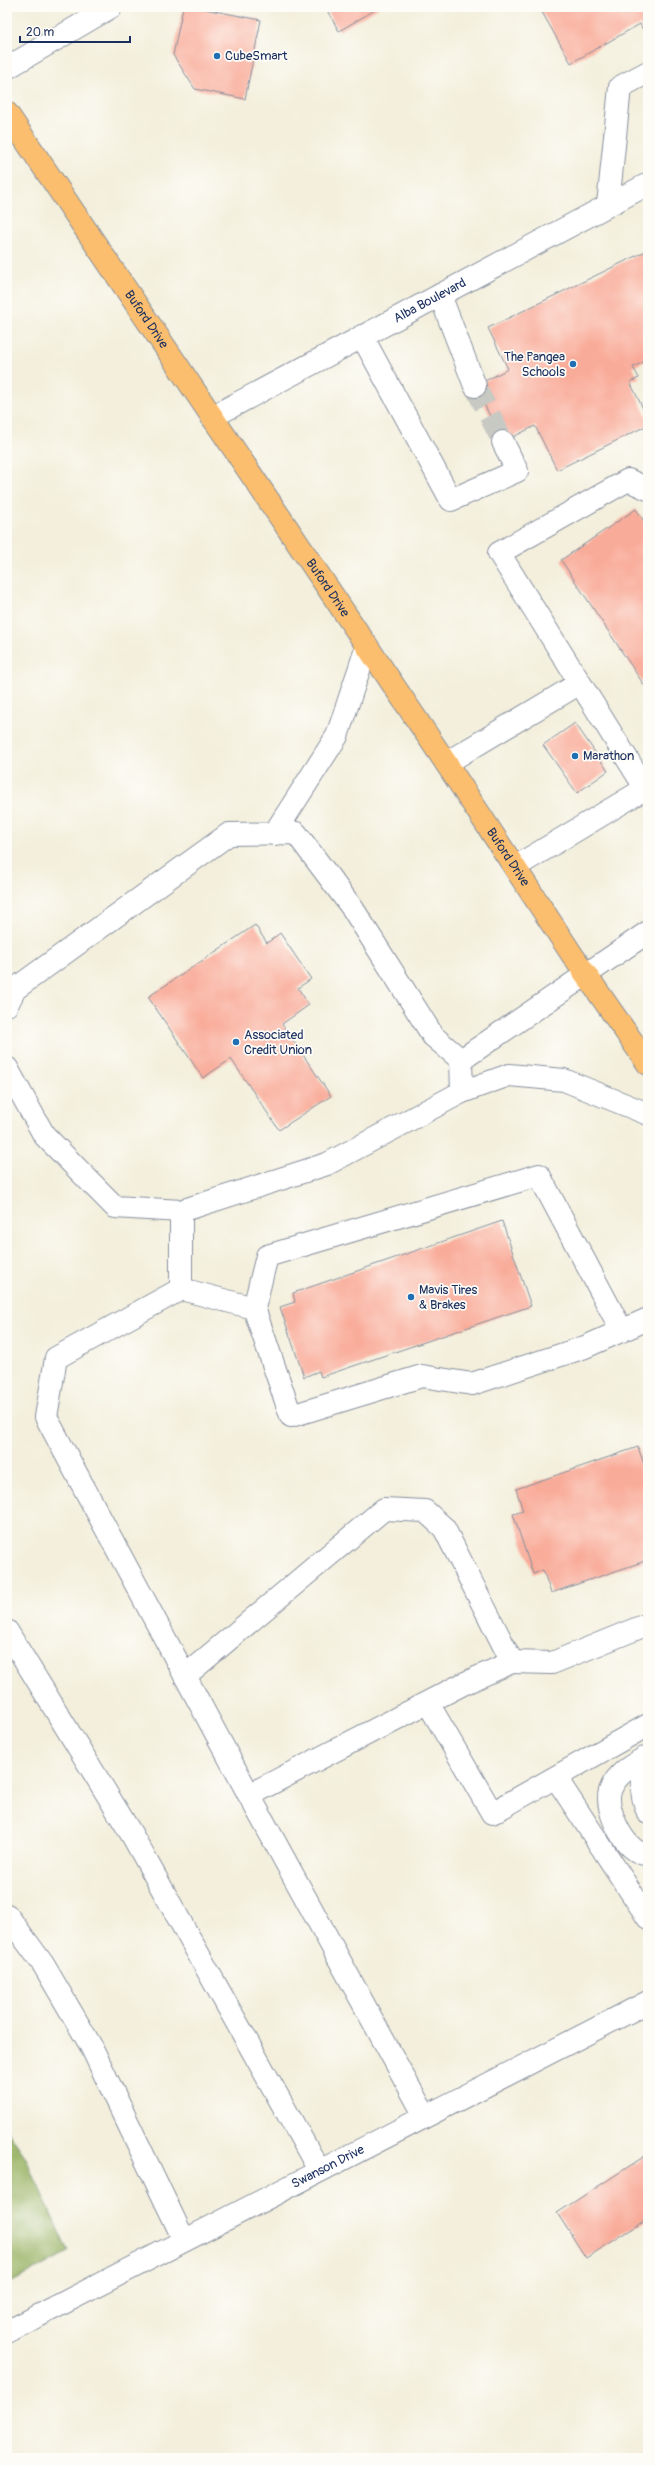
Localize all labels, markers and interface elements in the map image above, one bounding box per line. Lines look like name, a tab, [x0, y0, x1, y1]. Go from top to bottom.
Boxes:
scale bar	[20, 18, 130, 44]
text: 20 m	[26, 25, 55, 40]
place label: CubeSmart	[225, 48, 288, 64]
marker: CubeSmart	[212, 51, 222, 61]
street label: Alba Boulevard	[391, 275, 469, 326]
street label: Buford Drive	[121, 287, 172, 352]
place label: The Pangea Schools	[504, 349, 565, 380]
marker: The Pangea Schools	[568, 359, 578, 369]
street label: Buford Drive	[302, 556, 353, 620]
place label: Marathon	[583, 748, 634, 764]
marker: Marathon	[570, 751, 580, 761]
street label: Buford Drive	[483, 825, 533, 890]
place label: Associated Credit Union	[244, 1027, 312, 1058]
marker: Associated Credit Union	[231, 1037, 241, 1047]
place label: Mavis Tires & Brakes	[419, 1282, 478, 1313]
marker: Mavis Tires & Brakes	[406, 1292, 416, 1302]
street label: Swanson Drive	[289, 2141, 368, 2192]

